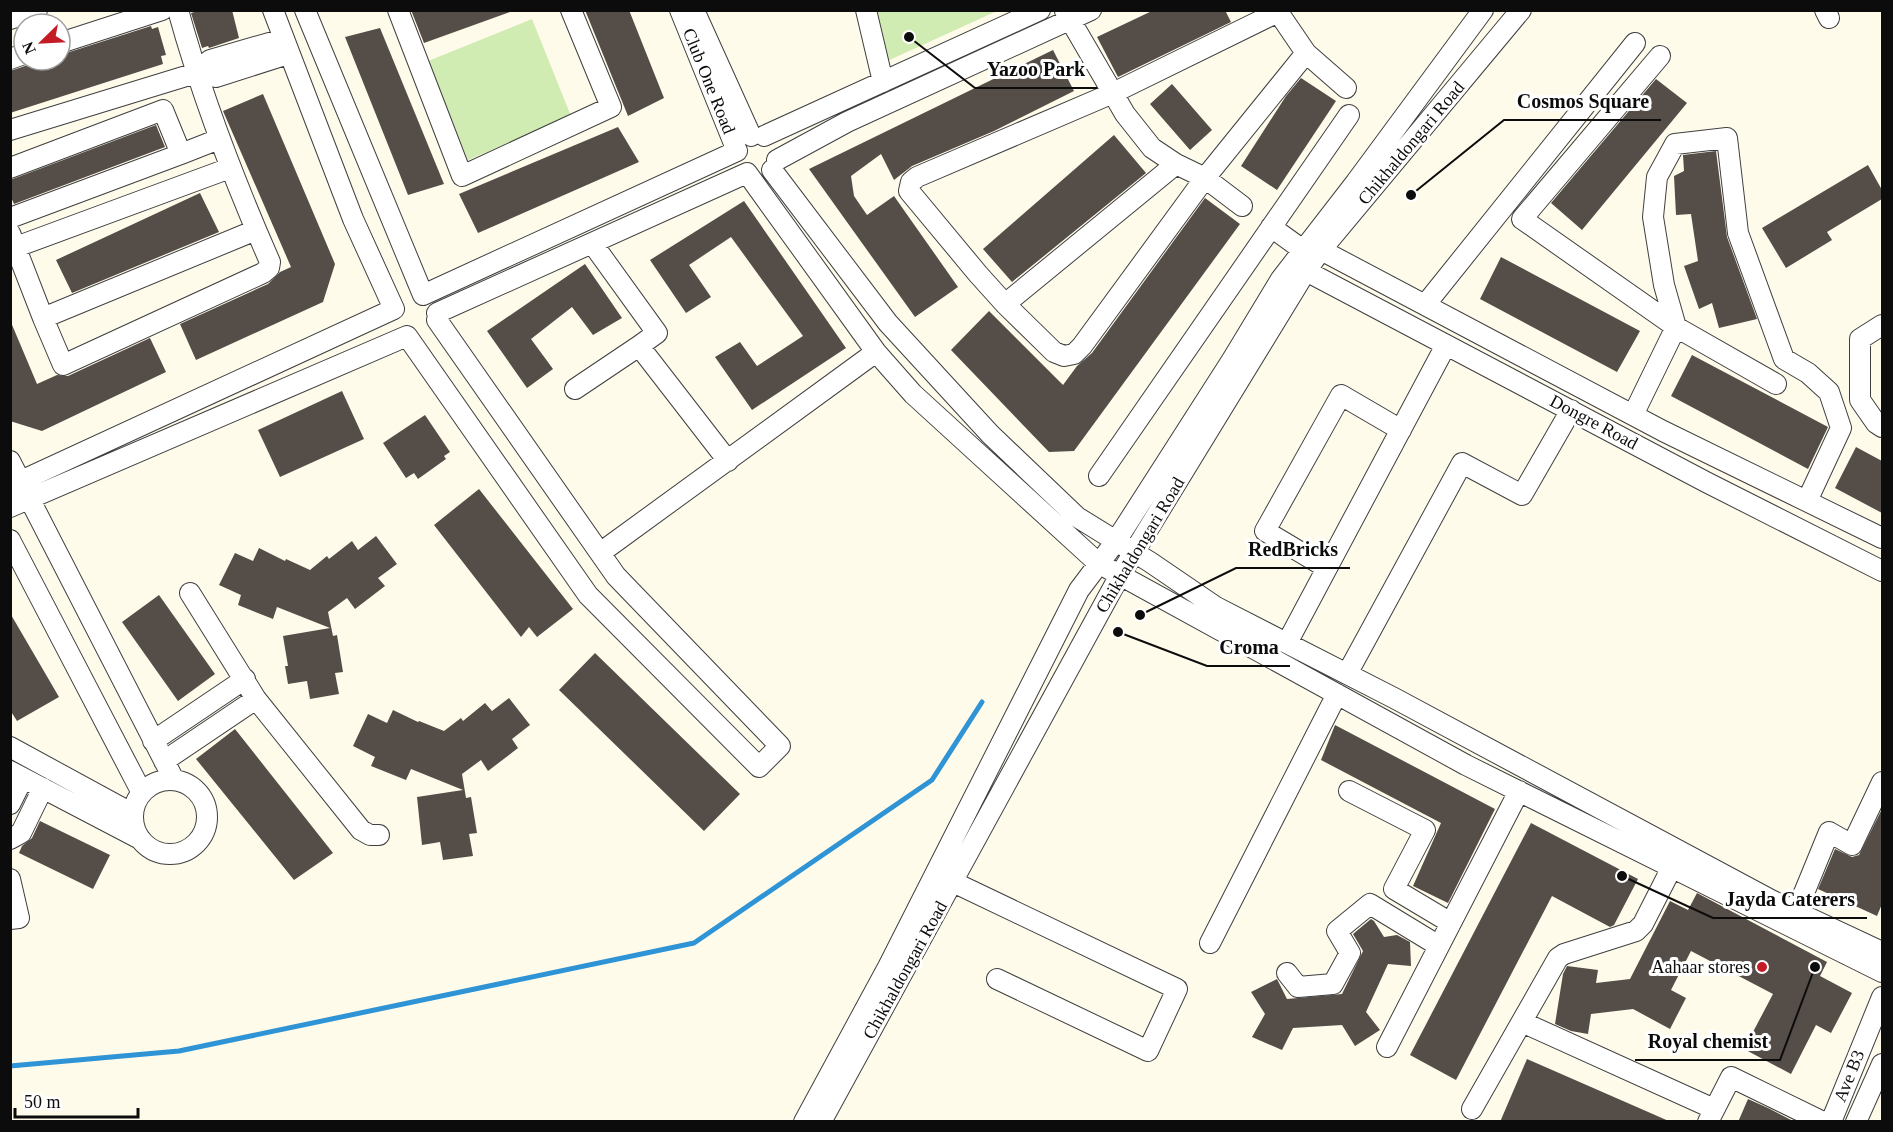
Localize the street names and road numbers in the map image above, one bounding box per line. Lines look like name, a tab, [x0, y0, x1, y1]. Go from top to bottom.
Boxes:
street label: Club One Road	[679, 25, 739, 137]
street label: Chikhaldongari Road	[1354, 77, 1468, 209]
street label: Dongre Road	[1547, 391, 1641, 453]
street label: Chikhaldongari Road	[1092, 474, 1188, 616]
street label: Chikhaldongari Road	[859, 898, 951, 1042]
street label: Ave B3	[1830, 1047, 1868, 1105]

